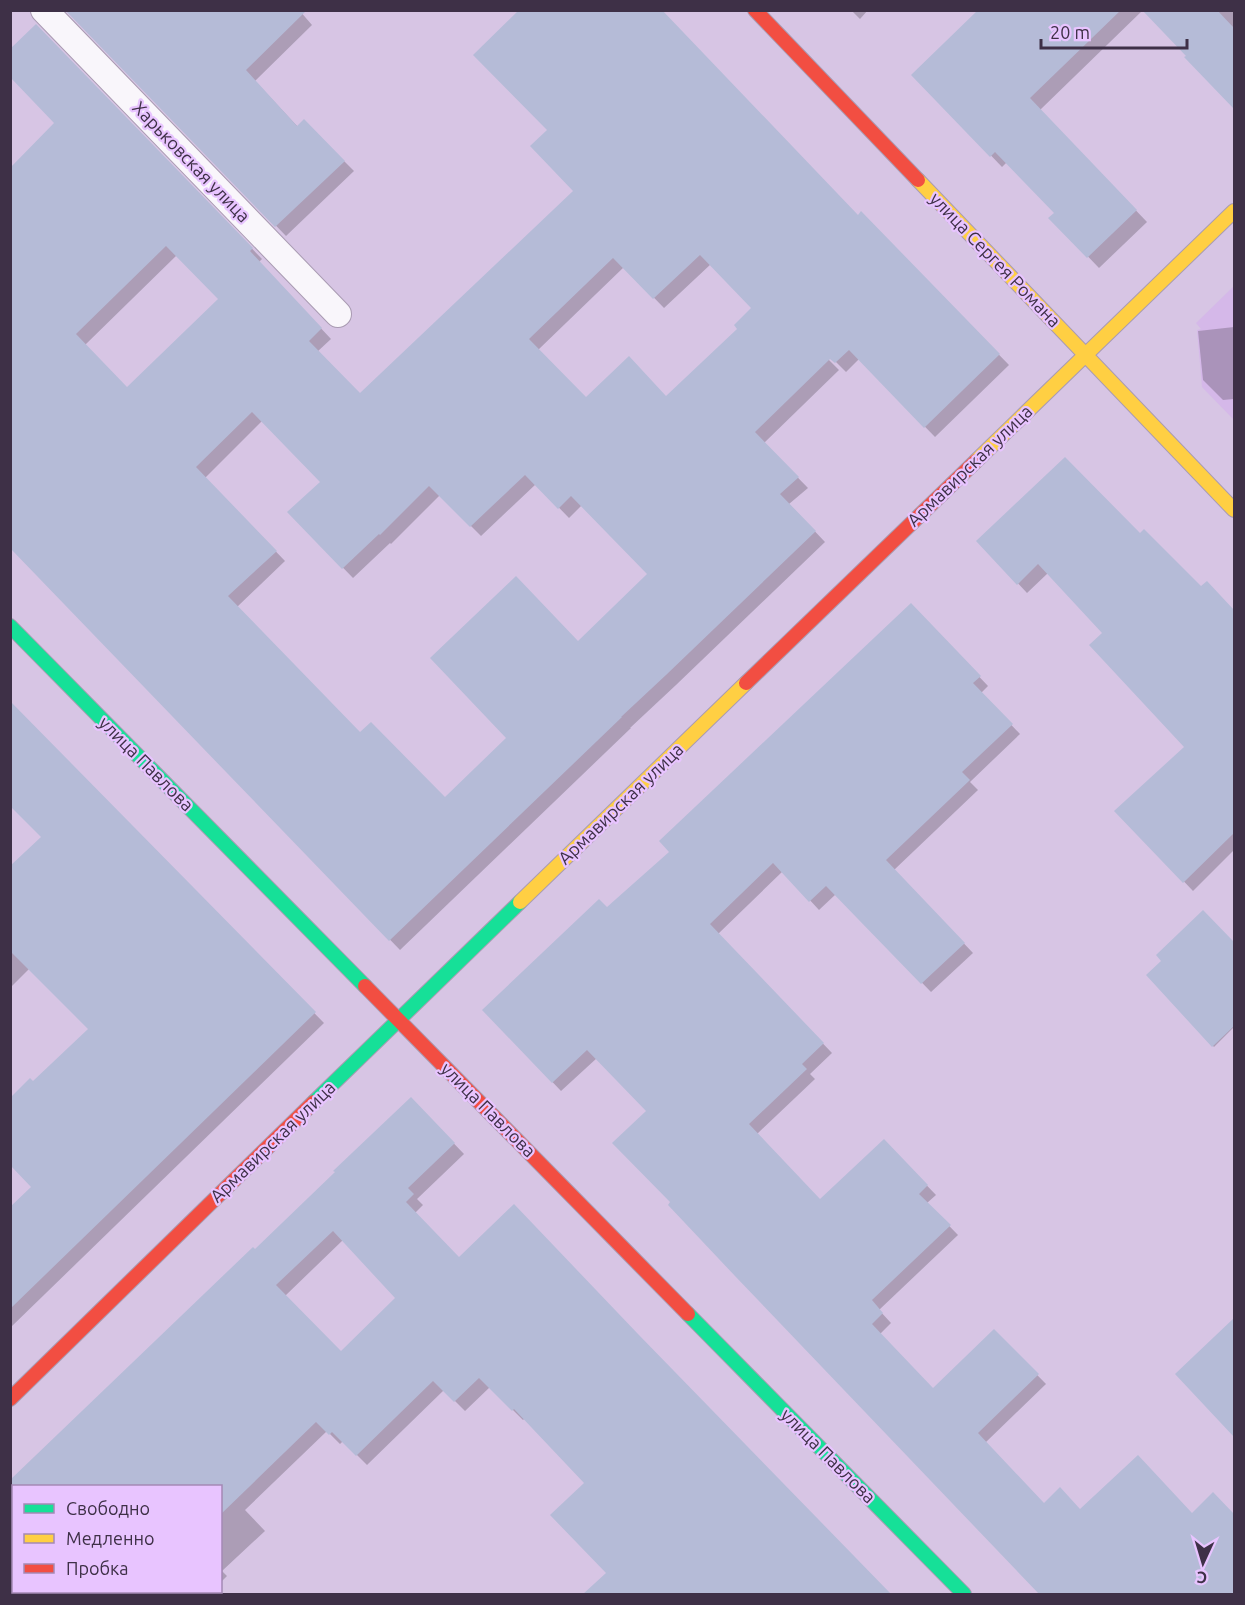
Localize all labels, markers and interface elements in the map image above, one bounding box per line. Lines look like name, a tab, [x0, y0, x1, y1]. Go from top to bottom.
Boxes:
scale bar	[1041, 12, 1186, 50]
text: 20 m	[1050, 22, 1090, 42]
street label: Харьковская улица	[129, 97, 254, 226]
street label: улица Сергея Романа	[926, 188, 1065, 331]
street label: Армавирская улица	[903, 401, 1036, 530]
street label: улица Павлова	[95, 712, 198, 815]
street label: Армавирская улица	[554, 739, 687, 868]
street label: улица Павлова	[437, 1058, 540, 1161]
street label: Армавирская улица	[206, 1077, 339, 1206]
street label: улица Павлова	[777, 1404, 880, 1507]
legend	[12, 1485, 222, 1593]
text: Свободно	[66, 1498, 150, 1518]
text: Медленно	[66, 1528, 155, 1548]
north arrow	[1173, 1533, 1233, 1593]
text: Пробка	[66, 1558, 129, 1578]
text: С	[1196, 1569, 1208, 1587]

